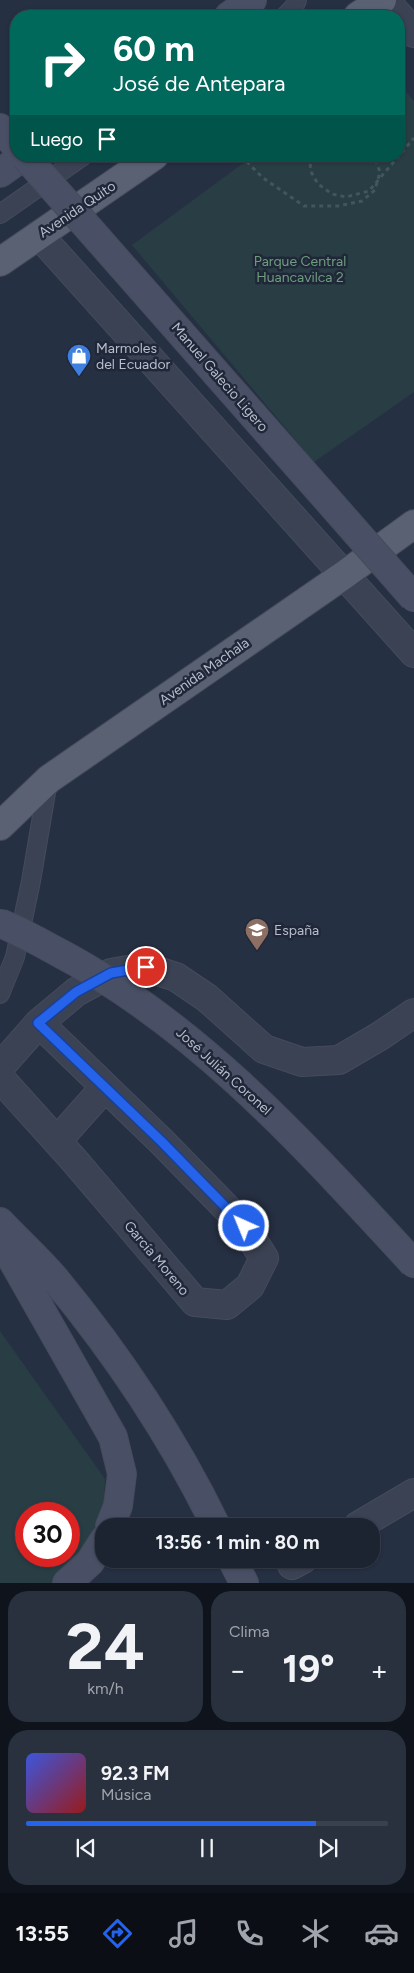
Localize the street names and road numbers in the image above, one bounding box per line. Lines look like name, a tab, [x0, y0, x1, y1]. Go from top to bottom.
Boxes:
street label: Avenida Quito	[36, 177, 119, 241]
street label: Manuel Galecio Ligero	[168, 319, 272, 435]
street label: Avenida Machala	[156, 634, 252, 709]
street label: José Julián Coronel	[173, 1024, 275, 1119]
street label: García Moreno	[120, 1218, 193, 1299]

